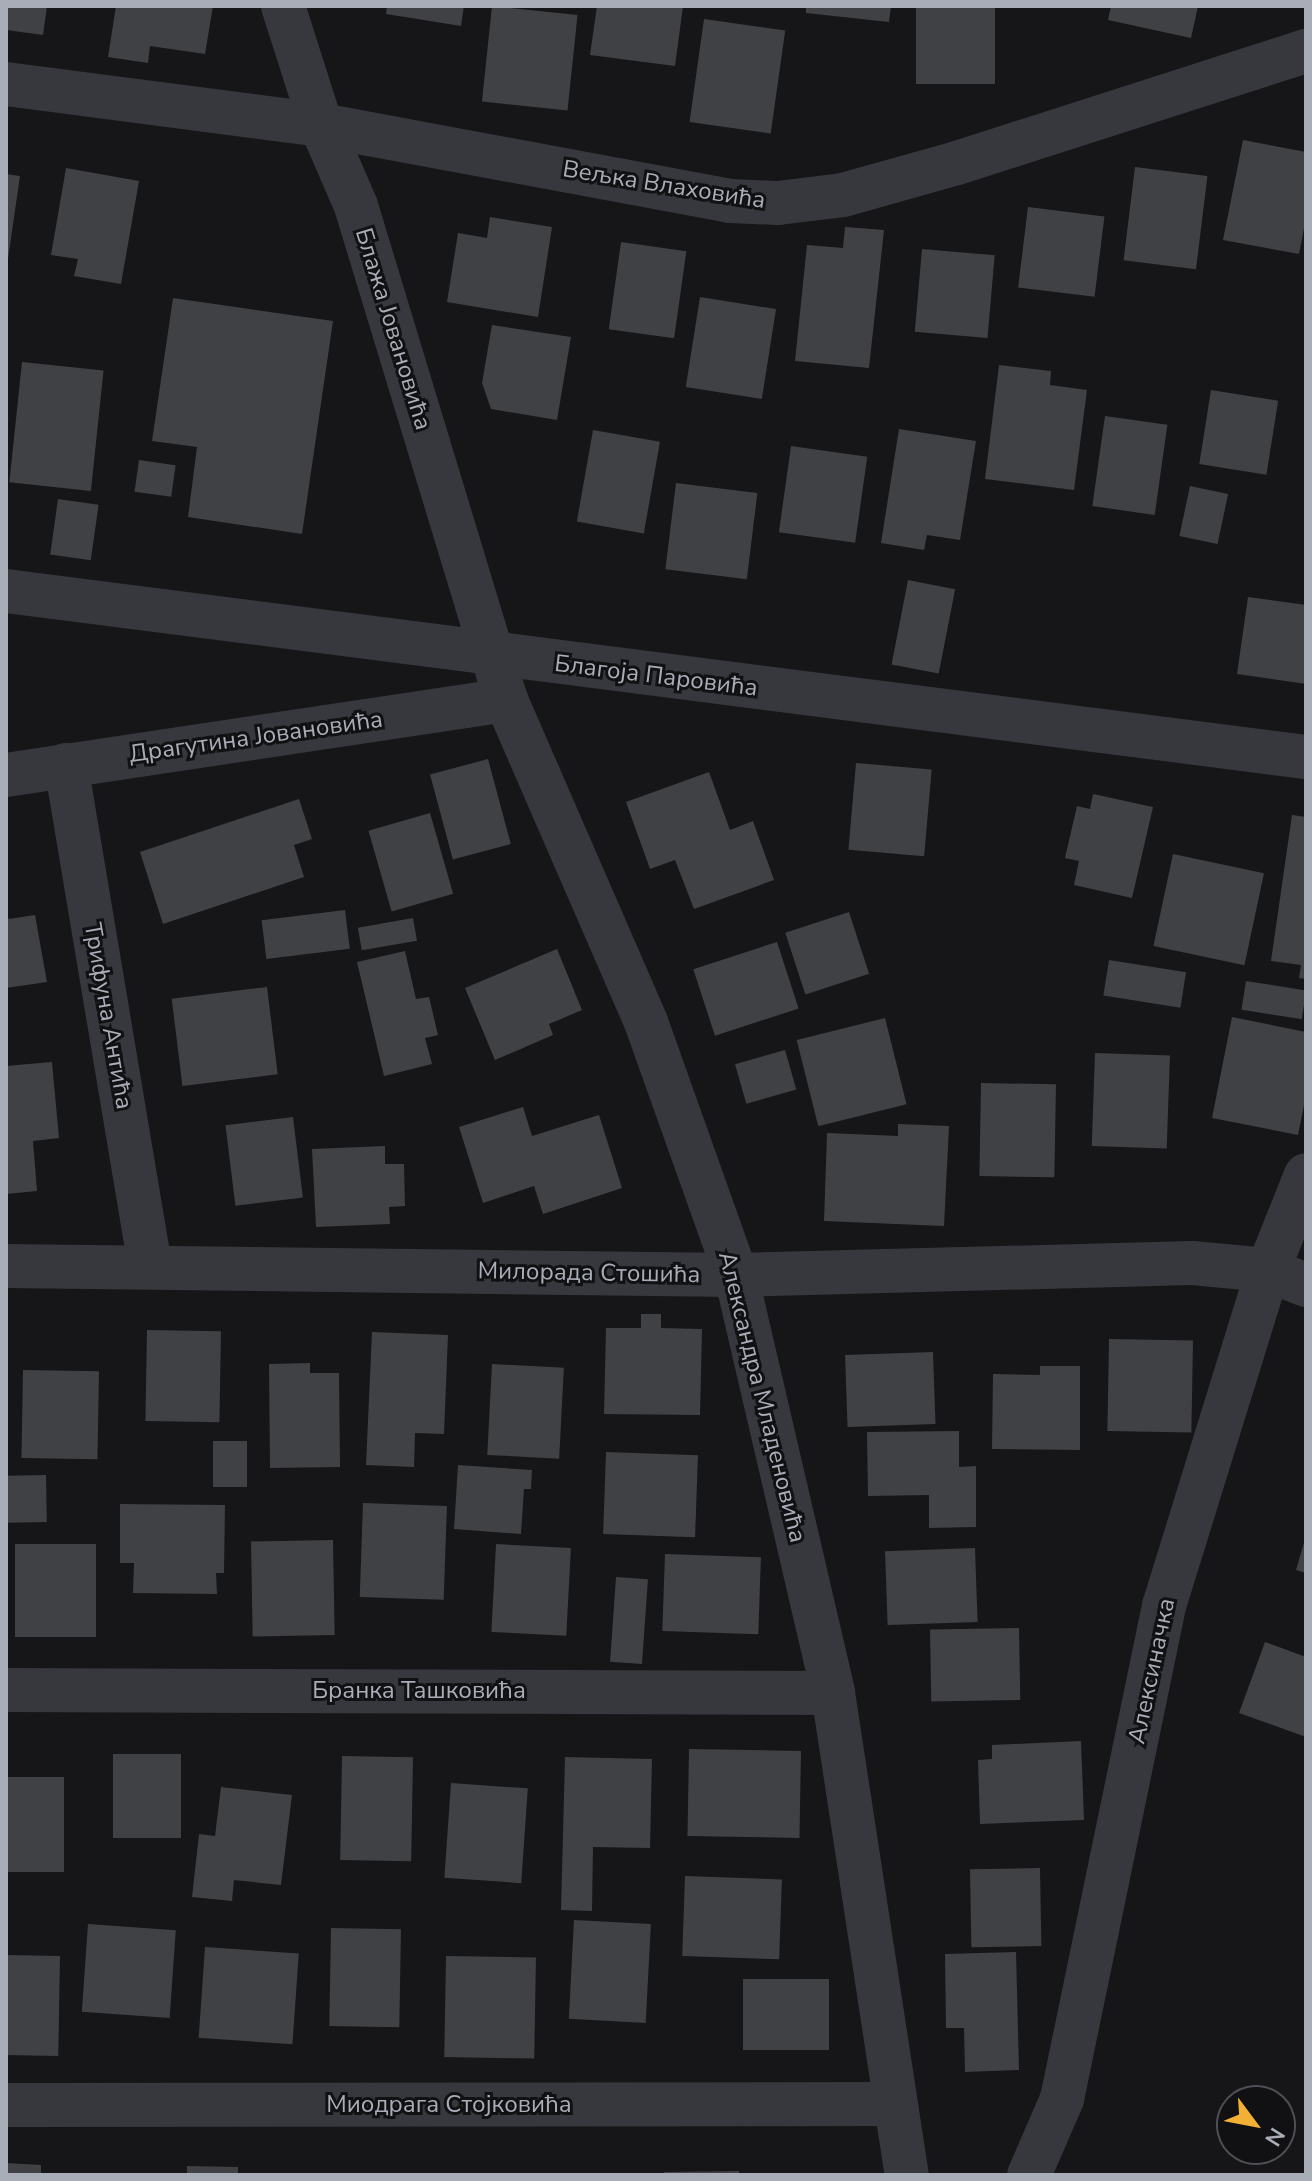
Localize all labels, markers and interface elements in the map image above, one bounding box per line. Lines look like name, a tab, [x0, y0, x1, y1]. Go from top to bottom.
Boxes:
street label: Вељка Влаховића	[561, 155, 767, 215]
street label: Блажа Јовановића	[349, 225, 437, 433]
street label: Благоја Паровића	[553, 649, 759, 703]
street label: Драгутина Јовановића	[127, 705, 385, 769]
street label: Трифуна Антића	[77, 921, 139, 1111]
street label: Александра Младеновића	[712, 1249, 812, 1545]
street label: Милорада Стошића	[477, 1257, 701, 1289]
street label: Алексиначка	[1123, 1596, 1181, 1746]
street label: Бранка Ташковића	[312, 1677, 526, 1705]
north arrow	[1216, 2085, 1296, 2165]
street label: Миодрага Стојковића	[326, 2091, 572, 2119]
text: N	[1258, 2122, 1292, 2152]

